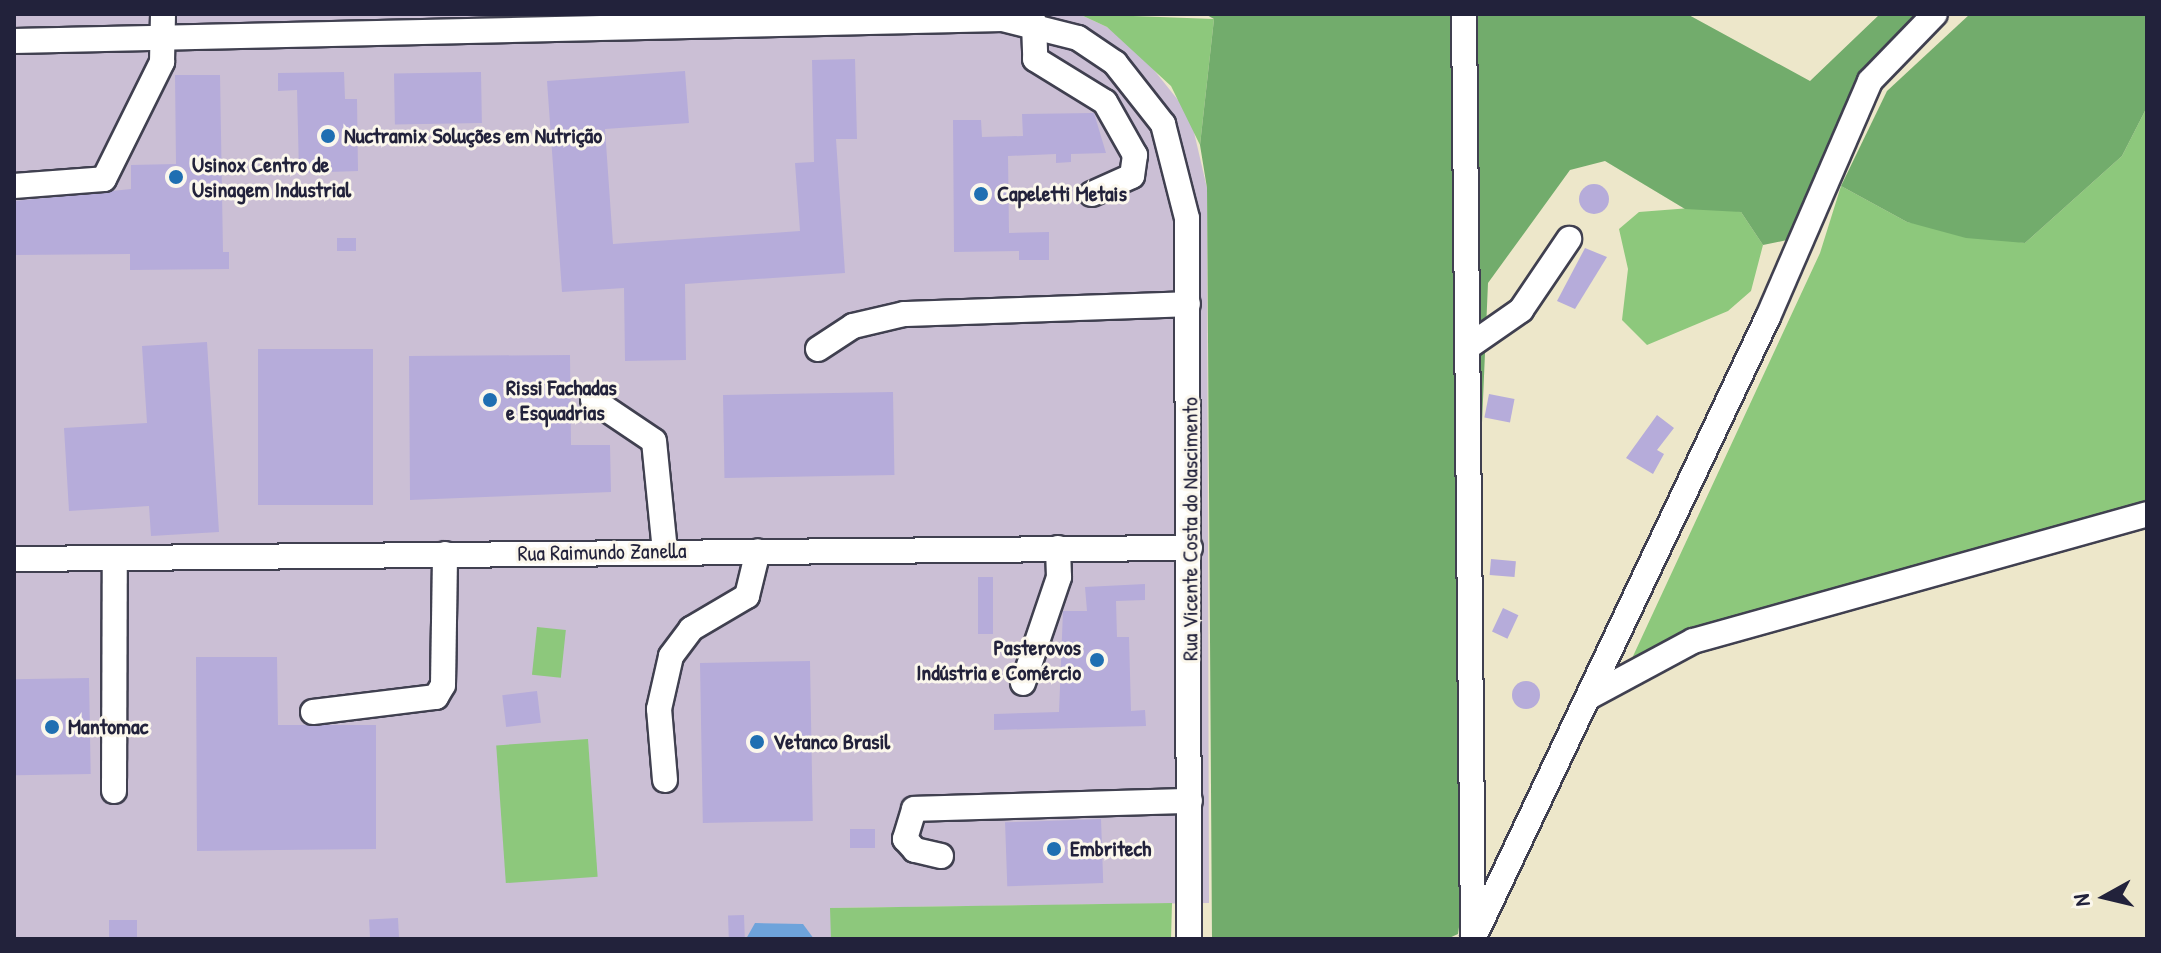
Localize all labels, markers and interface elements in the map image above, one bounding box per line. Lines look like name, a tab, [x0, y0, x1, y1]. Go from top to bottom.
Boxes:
place label: Nuctramix Soluções em Nutrição	[344, 123, 602, 149]
marker: Nuctramix Soluções em Nutrição	[319, 127, 337, 145]
place label: Usinox Centro de Usinagem Industrial	[192, 151, 351, 202]
marker: Usinox Centro de Usinagem Industrial	[167, 168, 185, 186]
place label: Capeletti Metais	[997, 181, 1127, 207]
marker: Capeletti Metais	[972, 185, 990, 203]
place label: Rissi Fachadas e Esquadrias	[506, 374, 617, 426]
marker: Rissi Fachadas e Esquadrias	[481, 391, 499, 409]
street label: Rua Vicente Costa do Nascimento	[1177, 397, 1203, 661]
street label: Rua Raimundo Zanella	[517, 537, 687, 567]
place label: Pasterovos Indústria e Comércio	[916, 634, 1081, 686]
marker: Pasterovos Indústria e Comércio	[1088, 651, 1106, 669]
place label: Mantomac	[68, 714, 148, 740]
marker: Mantomac	[43, 718, 61, 736]
place label: Vetanco Brasil	[773, 729, 890, 755]
marker: Vetanco Brasil	[748, 733, 766, 751]
place label: Embritech	[1070, 836, 1151, 862]
marker: Embritech	[1045, 840, 1063, 858]
north arrow	[2065, 857, 2145, 937]
text: N	[2066, 892, 2097, 908]

